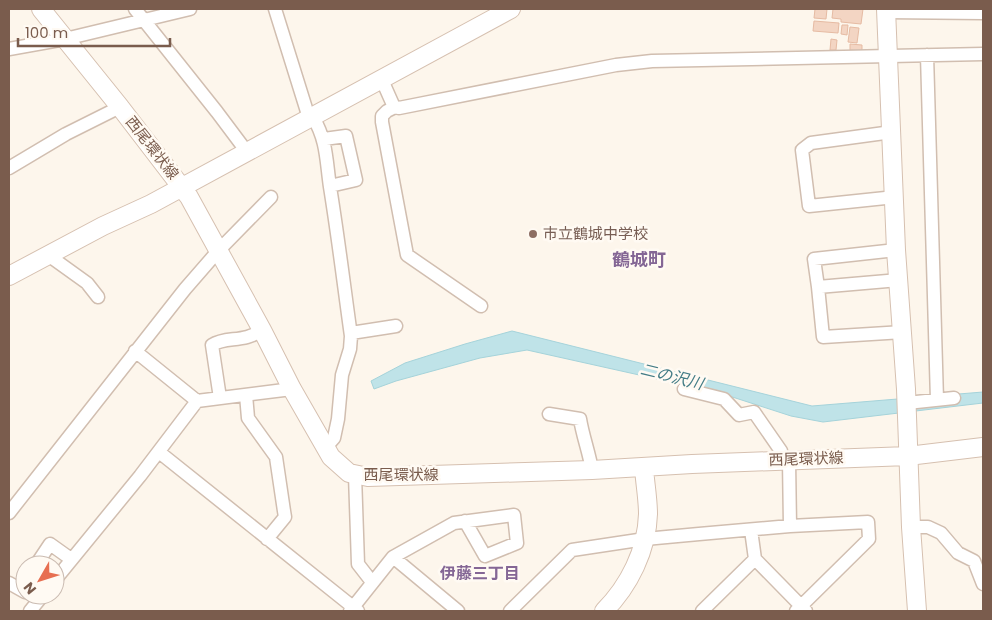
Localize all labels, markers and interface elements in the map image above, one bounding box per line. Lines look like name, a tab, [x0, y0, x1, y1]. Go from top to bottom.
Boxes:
scale bar	[18, 15, 170, 47]
text: 100 m	[25, 22, 68, 43]
street label: 西尾環状線	[121, 112, 184, 184]
place label: 市立鶴城中学校	[543, 223, 648, 244]
marker: 市立鶴城中学校	[527, 228, 539, 240]
district label: 鶴城町	[612, 247, 666, 272]
water label: 二の沢川	[638, 358, 708, 396]
street label: 西尾環状線	[768, 447, 844, 470]
street label: 西尾環状線	[363, 464, 439, 485]
north arrow	[15, 555, 65, 605]
district label: 伊藤三丁目	[439, 562, 520, 585]
text: N	[19, 578, 41, 599]

